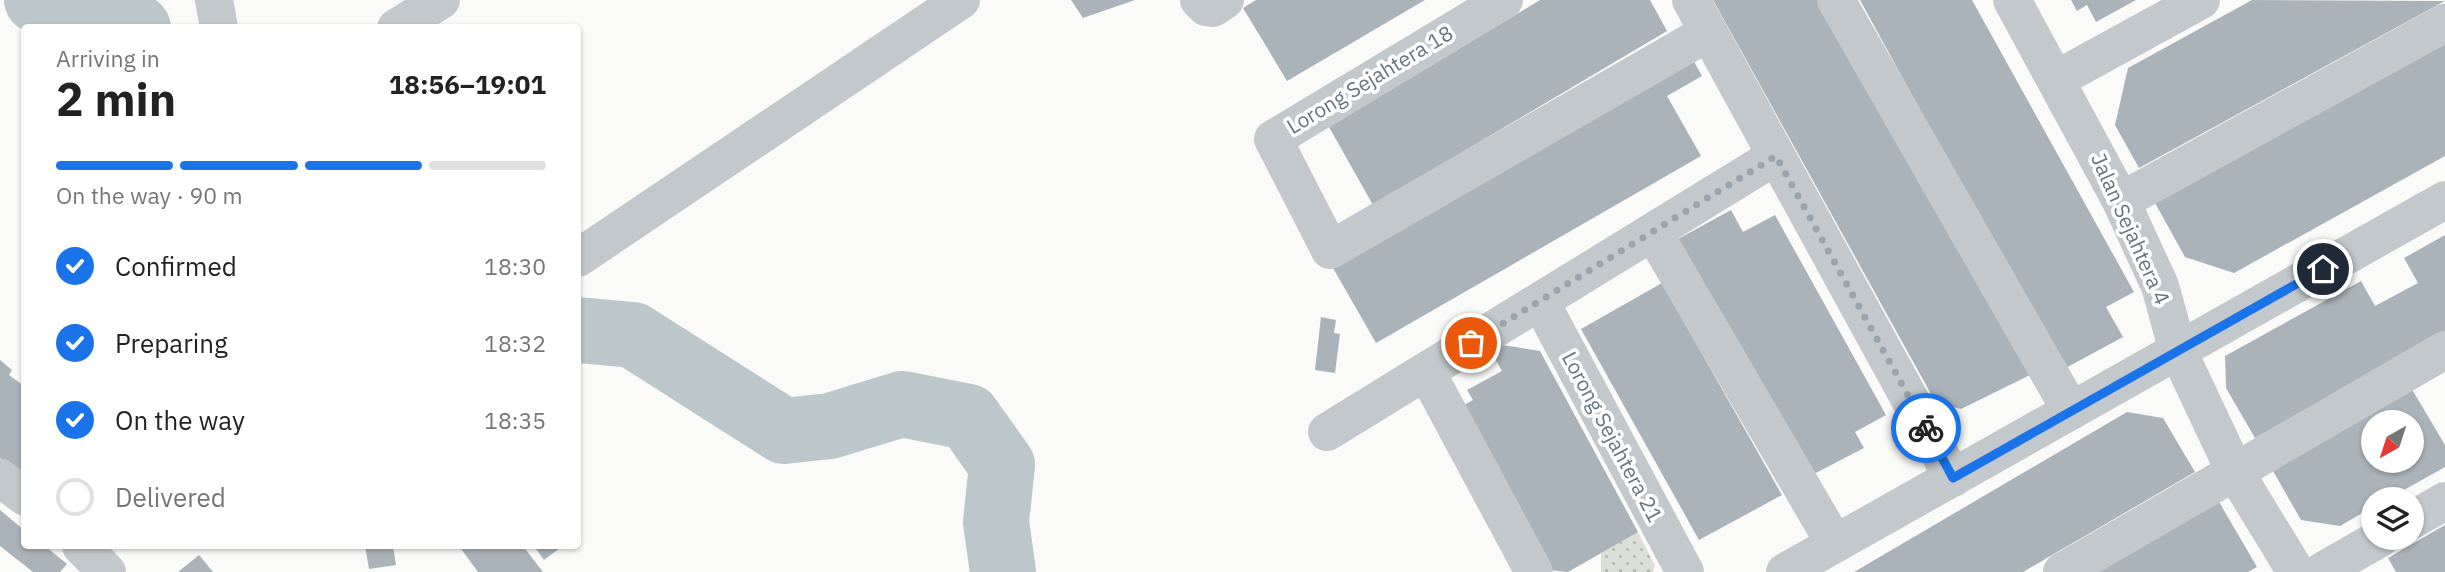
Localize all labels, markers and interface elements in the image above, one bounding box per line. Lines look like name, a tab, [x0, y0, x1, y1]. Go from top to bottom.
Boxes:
street label: Lorong Sejahtera 18	[1281, 18, 1458, 140]
text: Arriving in	[56, 43, 160, 73]
text: 18:56–19:01	[389, 67, 546, 101]
text: 2 min	[56, 69, 176, 129]
street label: Jalan Sejahtera 4	[2085, 148, 2177, 309]
text: On the way · 90 m	[56, 180, 243, 210]
pin	[2293, 239, 2353, 299]
icon: check	[56, 247, 94, 285]
text: Confirmed	[115, 249, 237, 283]
icon: home	[2304, 250, 2342, 288]
text: 18:30	[484, 251, 546, 281]
pin	[1441, 313, 1501, 373]
icon: check	[56, 324, 94, 362]
icon: bag	[1452, 324, 1490, 362]
text: Preparing	[115, 326, 228, 360]
text: 18:32	[484, 328, 546, 358]
street label: Lorong Sejahtera 21	[1556, 346, 1670, 527]
courier	[1891, 393, 1961, 463]
icon: check	[56, 401, 94, 439]
text: On the way	[115, 403, 245, 437]
text: 18:35	[484, 405, 546, 435]
icon: bike	[1907, 409, 1945, 447]
north arrow	[2361, 410, 2424, 472]
map controls	[2361, 410, 2424, 550]
text: Delivered	[115, 480, 226, 514]
button: layers	[2361, 487, 2424, 550]

